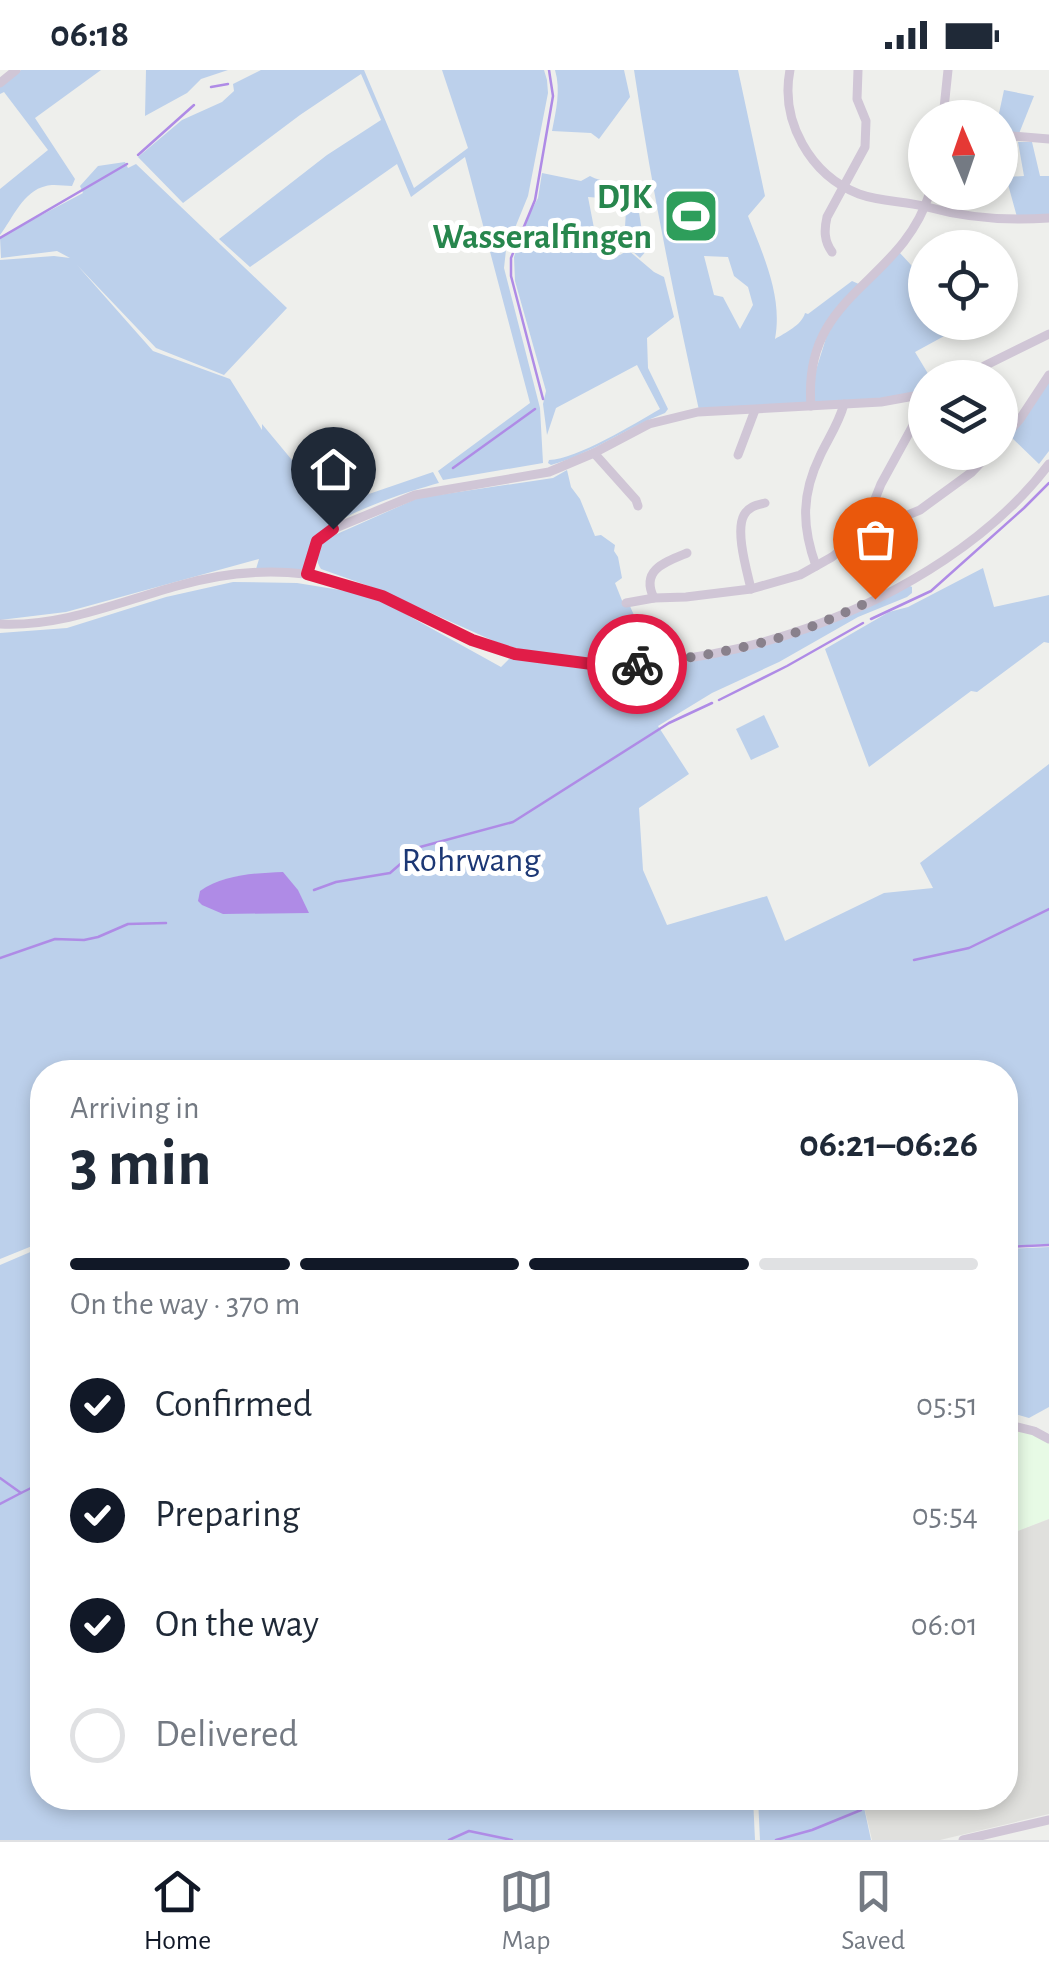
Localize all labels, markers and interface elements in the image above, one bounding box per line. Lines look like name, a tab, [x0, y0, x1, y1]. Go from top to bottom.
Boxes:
text: 06:18	[50, 16, 129, 54]
north arrow	[908, 100, 1018, 210]
map controls	[908, 100, 1018, 470]
place label: DJK Wasseralfingen	[432, 180, 653, 255]
sports icon: DJK Wasseralfingen	[661, 186, 721, 246]
button: locate	[908, 230, 1018, 340]
button: layers	[908, 360, 1018, 470]
pin	[291, 427, 376, 530]
icon: home	[306, 442, 361, 497]
pin	[833, 497, 918, 600]
icon: bag	[848, 512, 903, 567]
courier	[587, 614, 687, 714]
icon: bike	[610, 637, 665, 692]
park label: Rohrwang	[402, 843, 540, 878]
text: Arriving in	[70, 1092, 199, 1124]
text: 06:21–06:26	[799, 1126, 978, 1164]
text: 3 min	[70, 1132, 212, 1197]
text: On the way · 370 m	[70, 1288, 300, 1320]
icon: check	[70, 1378, 125, 1433]
text: Confirmed	[155, 1386, 312, 1424]
text: 05:51	[916, 1389, 978, 1421]
icon: check	[70, 1488, 125, 1543]
text: Preparing	[155, 1496, 300, 1534]
text: 05:54	[912, 1499, 978, 1531]
icon: check	[70, 1598, 125, 1653]
text: On the way	[155, 1606, 319, 1644]
text: 06:01	[911, 1609, 978, 1641]
text: Delivered	[155, 1716, 298, 1754]
tab: Home	[144, 1864, 211, 1958]
tab: Map	[499, 1864, 554, 1958]
tab: Saved	[841, 1864, 905, 1958]

